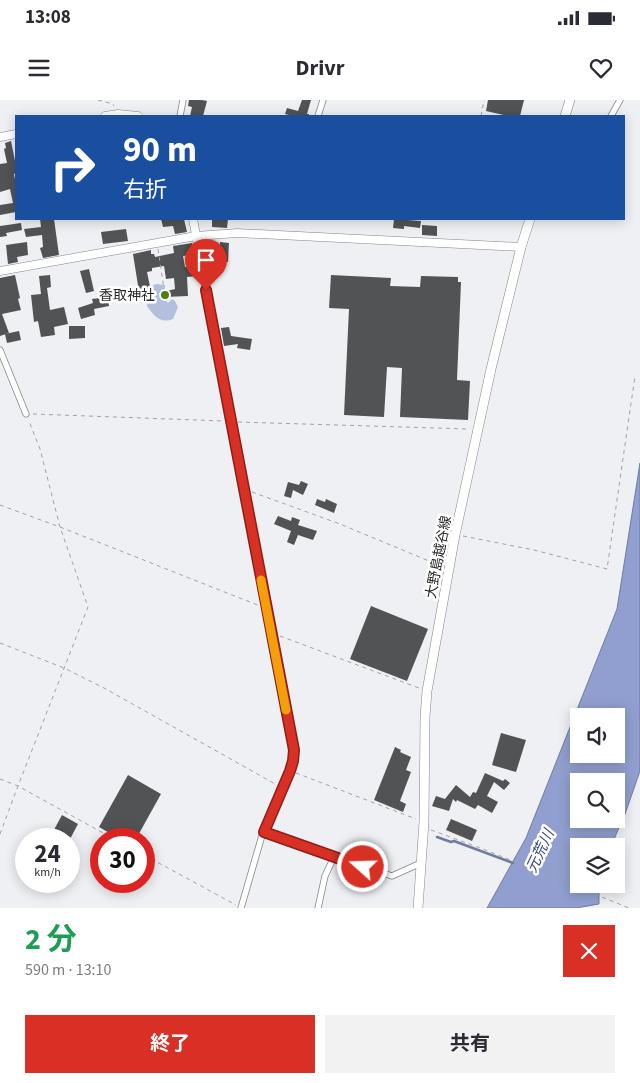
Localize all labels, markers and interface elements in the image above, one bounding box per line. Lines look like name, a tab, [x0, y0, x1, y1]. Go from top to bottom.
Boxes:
text: 13:08	[25, 4, 71, 31]
text: Drivr	[295, 52, 345, 84]
icon: menu	[25, 54, 53, 82]
icon: heart	[587, 54, 615, 82]
text: 90 m	[123, 125, 197, 175]
icon: right	[40, 135, 105, 200]
text: 右折	[123, 174, 167, 206]
pin	[185, 239, 227, 290]
icon: arrive	[192, 246, 220, 274]
place label: 香取神社	[99, 286, 155, 306]
marker: 香取神社	[159, 289, 171, 301]
street label: 大野島越谷線	[421, 514, 457, 600]
map controls	[570, 708, 625, 893]
button: sound	[570, 708, 625, 763]
button: search	[570, 773, 625, 828]
water label: 元荒川	[521, 825, 560, 876]
speed limit sign: 30	[90, 828, 155, 893]
text: 24	[34, 836, 61, 872]
button: layers	[570, 838, 625, 893]
position arrow	[336, 840, 388, 892]
text: km/h	[34, 864, 61, 881]
text: 2 分	[25, 918, 77, 961]
button: close	[563, 925, 615, 977]
text: 590 m · 13:10	[25, 959, 112, 981]
button: 終了	[25, 1015, 315, 1073]
button: 共有	[325, 1015, 615, 1073]

